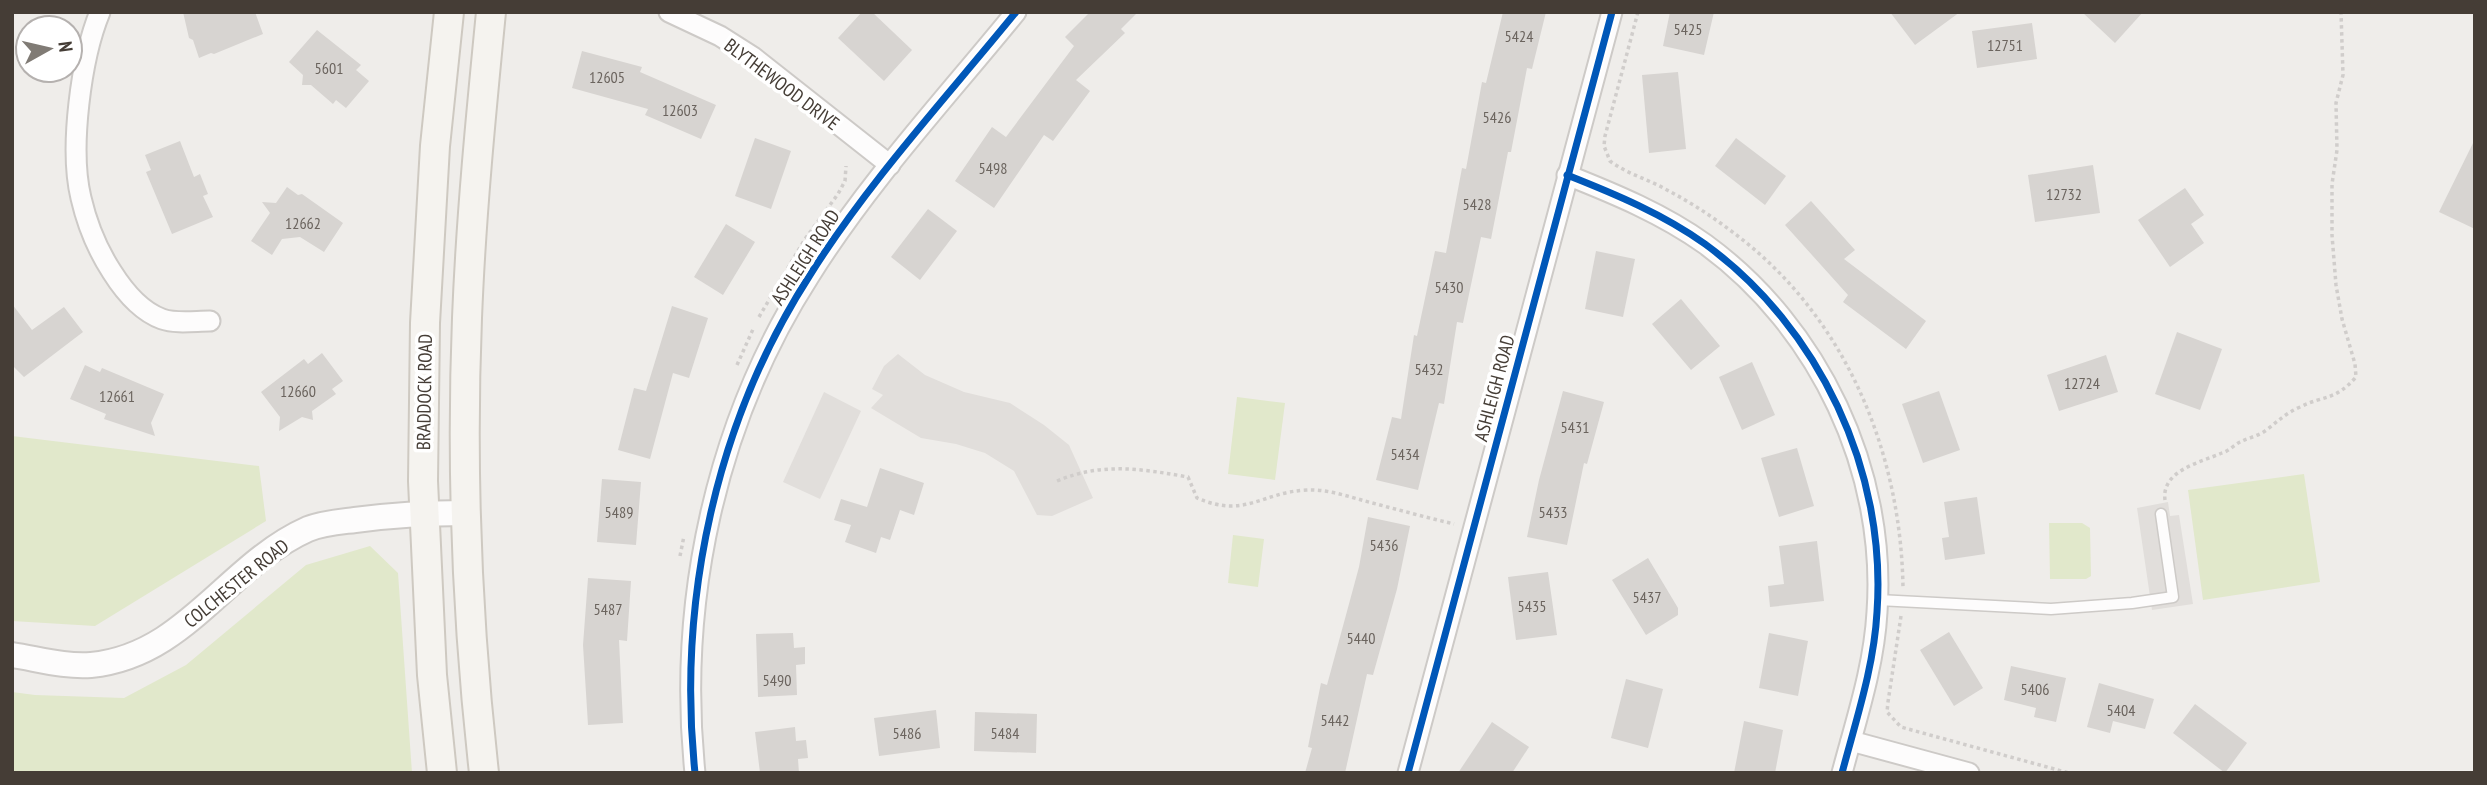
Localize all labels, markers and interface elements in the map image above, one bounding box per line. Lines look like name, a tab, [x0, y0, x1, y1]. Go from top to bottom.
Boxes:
north arrow	[14, 14, 84, 84]
house number: 5425	[1674, 19, 1702, 39]
house number: 5424	[1505, 26, 1533, 46]
street label: BLYTHEWOOD DRIVE	[720, 33, 844, 135]
house number: 12751	[1987, 35, 2023, 55]
text: N	[53, 40, 78, 53]
house number: 5601	[315, 58, 343, 78]
house number: 12605	[589, 67, 625, 87]
house number: 12603	[662, 100, 698, 120]
house number: 5426	[1483, 107, 1511, 127]
house number: 5498	[979, 158, 1007, 178]
house number: 12732	[2046, 184, 2082, 204]
house number: 5428	[1463, 194, 1491, 214]
street label: ASHLEIGH ROAD	[765, 205, 845, 309]
house number: 12662	[285, 213, 321, 233]
house number: 5430	[1435, 277, 1463, 297]
street label: ASHLEIGH ROAD	[1468, 332, 1520, 444]
street label: BRADDOCK ROAD	[411, 334, 437, 450]
house number: 5432	[1415, 359, 1443, 379]
house number: 12724	[2064, 373, 2100, 393]
house number: 12660	[280, 381, 316, 401]
house number: 12661	[99, 386, 135, 406]
house number: 5431	[1561, 417, 1589, 437]
house number: 5434	[1391, 444, 1419, 464]
house number: 5489	[605, 502, 633, 522]
house number: 5433	[1539, 502, 1567, 522]
street label: COLCHESTER ROAD	[179, 533, 293, 633]
house number: 5436	[1370, 535, 1398, 555]
house number: 5437	[1633, 587, 1661, 607]
house number: 5435	[1518, 596, 1546, 616]
house number: 5487	[594, 599, 622, 619]
house number: 5440	[1347, 628, 1375, 648]
house number: 5490	[763, 670, 791, 690]
house number: 5406	[2021, 679, 2049, 699]
house number: 5404	[2107, 700, 2135, 720]
house number: 5442	[1321, 710, 1349, 730]
house number: 5486	[893, 723, 921, 743]
house number: 5484	[991, 723, 1019, 743]

